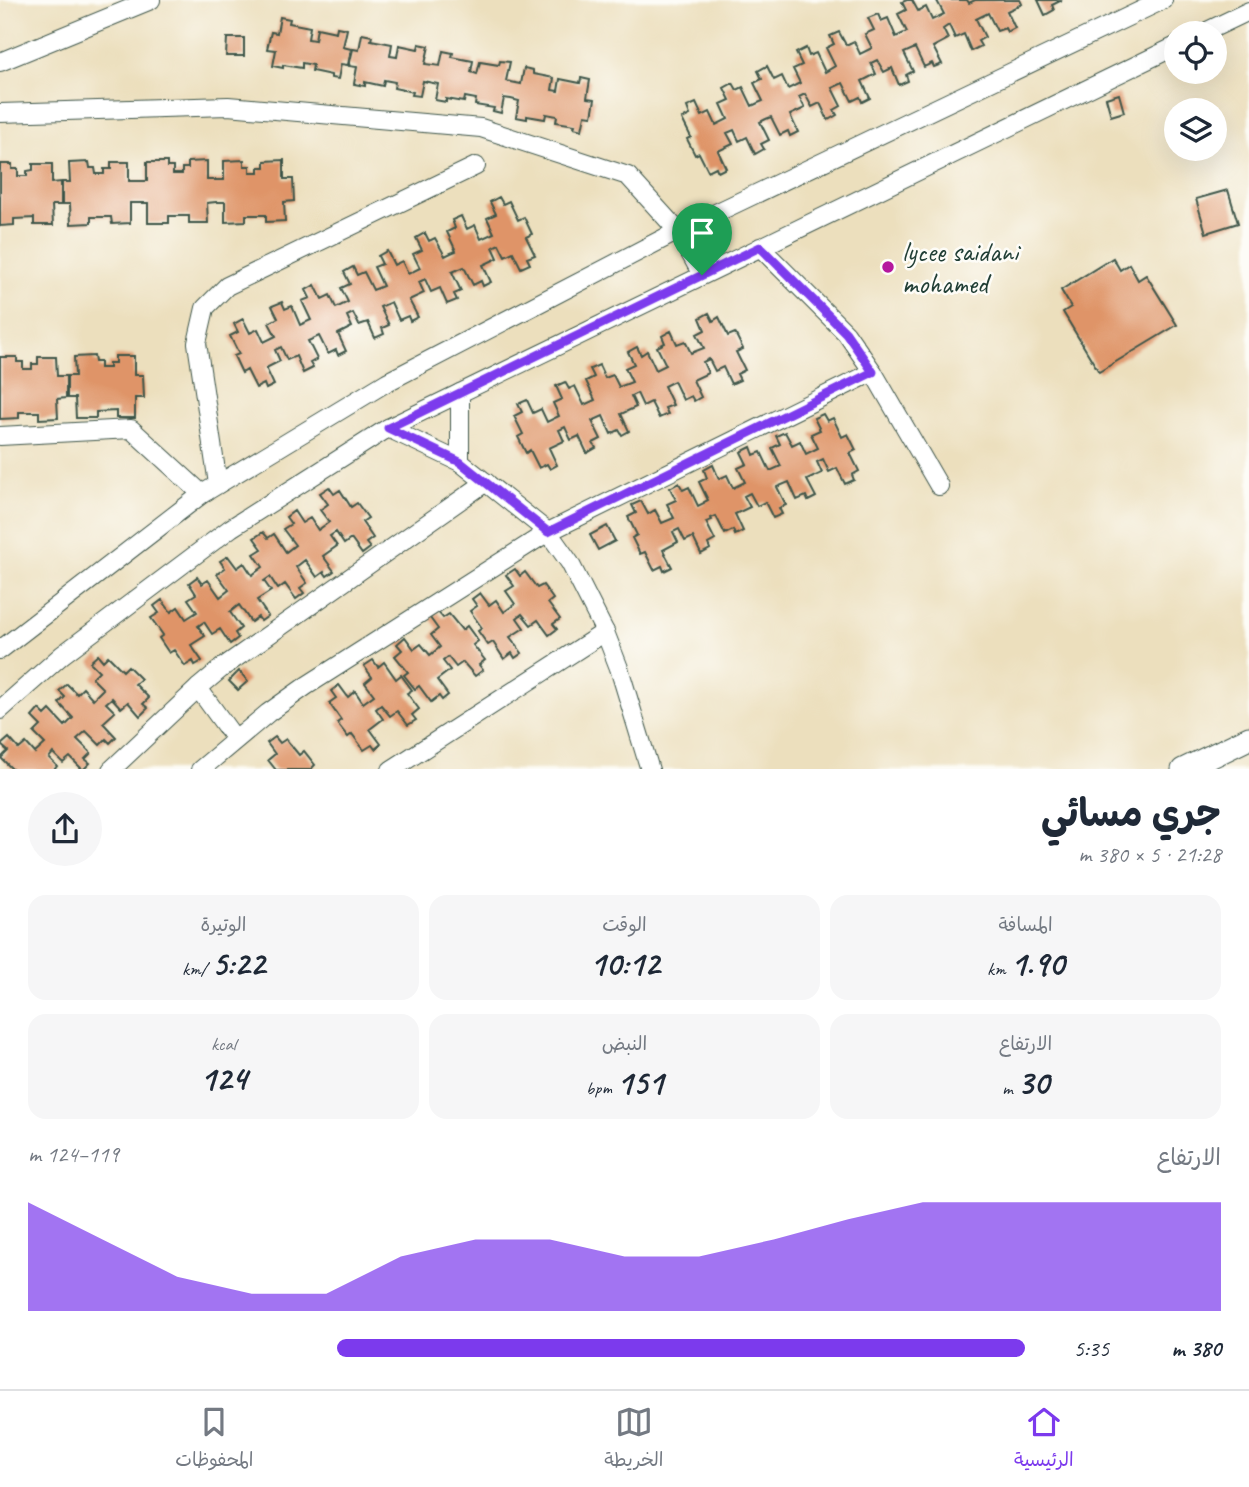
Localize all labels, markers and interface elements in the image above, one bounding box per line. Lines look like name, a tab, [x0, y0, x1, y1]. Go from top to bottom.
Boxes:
map controls	[1164, 21, 1227, 161]
button: locate	[1164, 21, 1227, 84]
button: layers	[1164, 98, 1227, 161]
pin	[672, 203, 732, 275]
icon: arrive	[683, 214, 721, 252]
place label: lycee saidani mohamed	[902, 234, 1022, 301]
marker: lycee saidani mohamed	[880, 259, 896, 275]
text: جري مسائي	[1041, 790, 1221, 837]
button: share	[28, 792, 102, 866]
text: 21:28 · 5 × 380 m	[1078, 840, 1221, 869]
text: الوتيرة	[201, 913, 246, 937]
text: الوقت	[602, 913, 647, 937]
text: المسافة	[998, 913, 1053, 937]
text: 5:22	[211, 941, 265, 986]
text: 10:12	[590, 941, 659, 986]
text: 1.90	[1010, 941, 1064, 986]
text: /km	[182, 957, 211, 981]
text: km	[987, 957, 1010, 981]
text: kcal	[211, 1032, 236, 1056]
text: النبض	[602, 1032, 647, 1056]
text: الارتفاع	[999, 1032, 1052, 1056]
text: 124	[200, 1056, 247, 1101]
text: 151	[617, 1060, 663, 1105]
text: 30	[1017, 1060, 1049, 1105]
text: bpm	[586, 1076, 617, 1100]
text: m	[1002, 1076, 1017, 1100]
text: 119–124 m	[28, 1140, 119, 1169]
text: الارتفاع	[1157, 1143, 1221, 1172]
text: 5:35	[1073, 1334, 1109, 1363]
text: 380 m	[1171, 1334, 1221, 1363]
tab: المحفوظات	[175, 1403, 254, 1476]
tab: الخريطة	[604, 1403, 663, 1476]
tab: الرئيسية	[1014, 1403, 1074, 1476]

